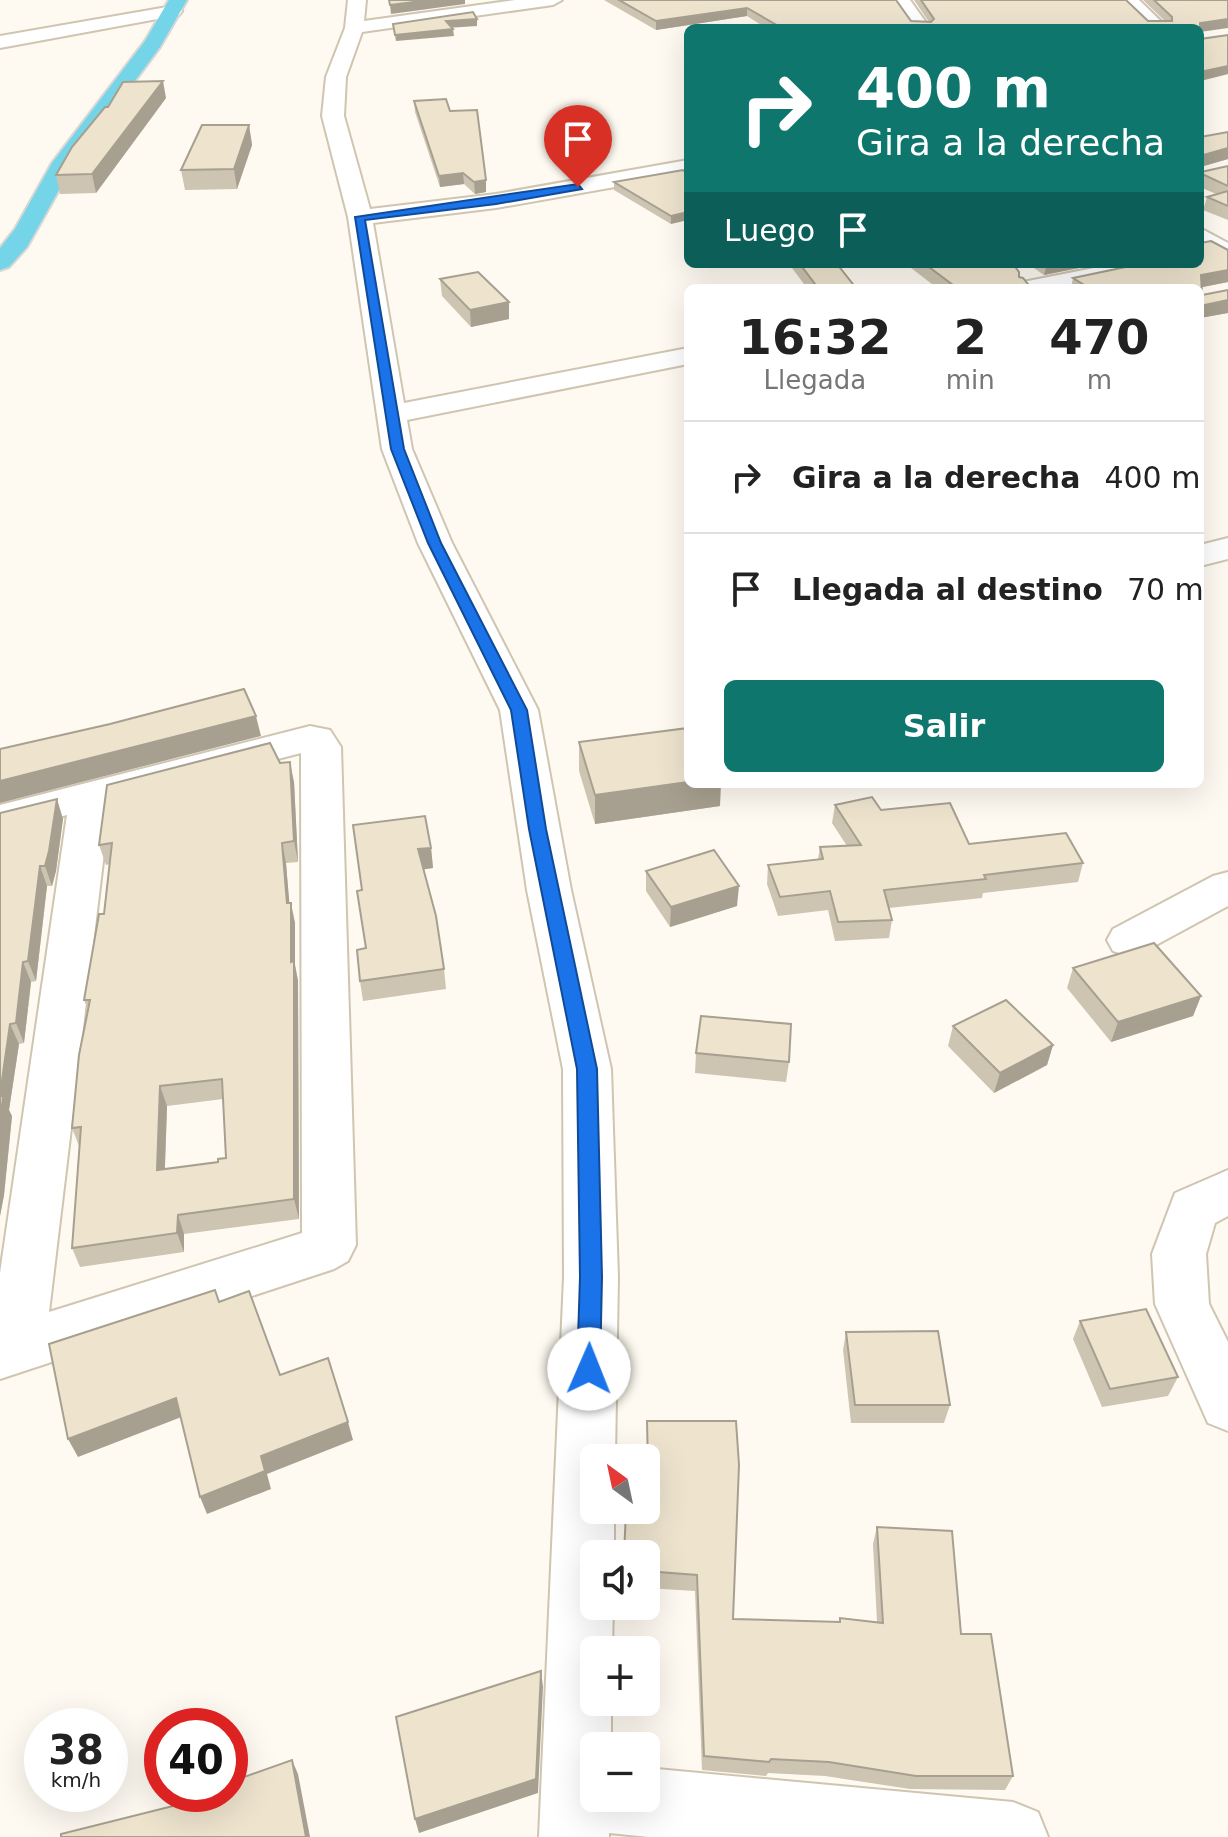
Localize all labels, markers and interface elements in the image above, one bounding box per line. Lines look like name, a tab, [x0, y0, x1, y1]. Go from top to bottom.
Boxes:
text: 400 m	[856, 55, 1051, 120]
icon: right	[724, 56, 828, 160]
pin	[544, 105, 612, 187]
icon: arrive	[556, 117, 600, 161]
text: Gira a la derecha	[856, 122, 1165, 163]
icon: arrive	[831, 208, 875, 252]
text: Luego	[724, 213, 815, 248]
text: 16:32	[738, 309, 891, 365]
text: 2	[954, 309, 987, 365]
text: 470	[1049, 309, 1149, 365]
text: Llegada	[764, 365, 866, 395]
text: min	[946, 365, 995, 395]
text: m	[1087, 365, 1112, 395]
icon: right	[724, 455, 768, 499]
text: Gira a la derecha	[792, 460, 1080, 495]
text: 400 m	[1104, 460, 1200, 495]
icon: arrive	[724, 567, 768, 611]
text: Llegada al destino	[792, 572, 1103, 607]
text: 70 m	[1127, 572, 1204, 607]
button: Salir	[724, 680, 1164, 772]
position arrow	[547, 1327, 631, 1411]
north arrow	[580, 1444, 660, 1524]
map controls	[580, 1444, 660, 1812]
button: sound	[580, 1540, 660, 1620]
button: +	[580, 1636, 660, 1716]
speed limit sign: 40	[144, 1708, 248, 1812]
text: 38	[48, 1727, 104, 1773]
button: −	[580, 1732, 660, 1812]
text: km/h	[51, 1768, 101, 1792]

